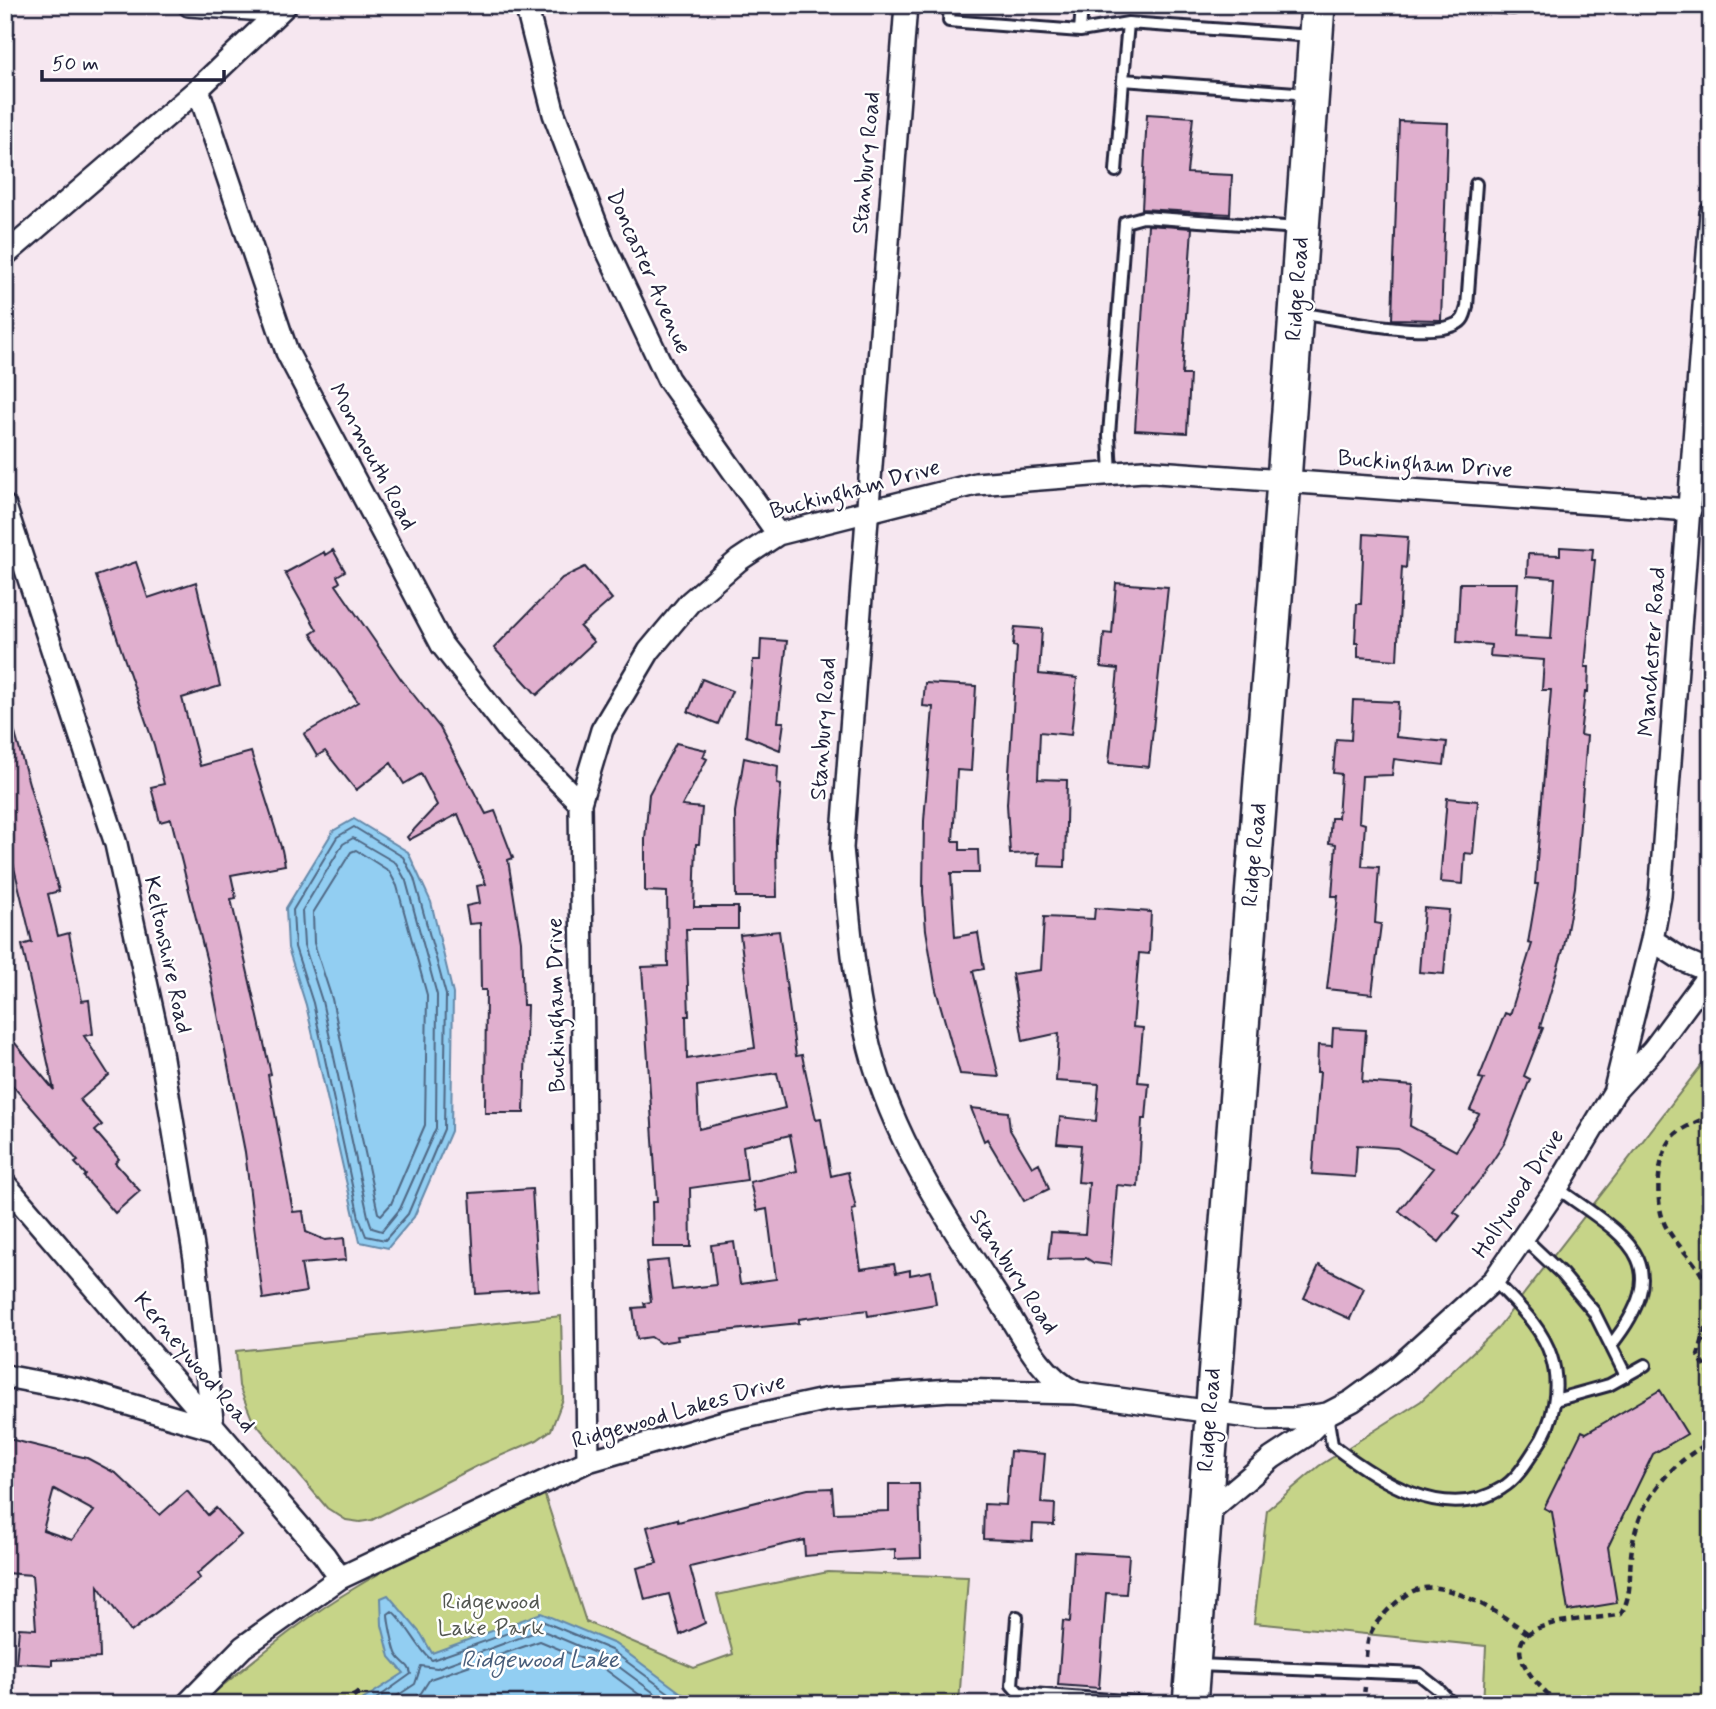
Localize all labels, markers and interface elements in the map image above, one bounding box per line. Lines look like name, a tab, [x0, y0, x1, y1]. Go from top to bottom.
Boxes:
scale bar	[42, 38, 224, 82]
text: 50 m	[52, 50, 99, 78]
street label: Stanbury Road	[846, 90, 888, 236]
street label: Doncaster Avenue	[598, 185, 698, 359]
street label: Ridge Road	[1279, 236, 1319, 342]
street label: Monmouth Road	[321, 379, 423, 535]
street label: Buckingham Drive	[1336, 444, 1513, 488]
street label: Buckingham Drive	[766, 453, 944, 529]
street label: Manchester Road	[1632, 566, 1674, 738]
street label: Stanbury Road	[804, 657, 844, 801]
street label: Ridge Road	[1236, 802, 1276, 908]
street label: Keltonshire Road	[136, 874, 198, 1036]
street label: Buckingham Drive	[540, 917, 576, 1093]
street label: Hollywood Drive	[1466, 1124, 1572, 1264]
street label: Stanbury Road	[961, 1204, 1065, 1340]
street label: Kerneywood Road	[126, 1286, 262, 1440]
street label: Ridgewood Lakes Drive	[569, 1367, 790, 1459]
street label: Ridge Road	[1191, 1367, 1231, 1473]
park label: Ridgewood Lake Park	[437, 1588, 545, 1644]
water label: Ridgewood Lake	[461, 1645, 620, 1678]

